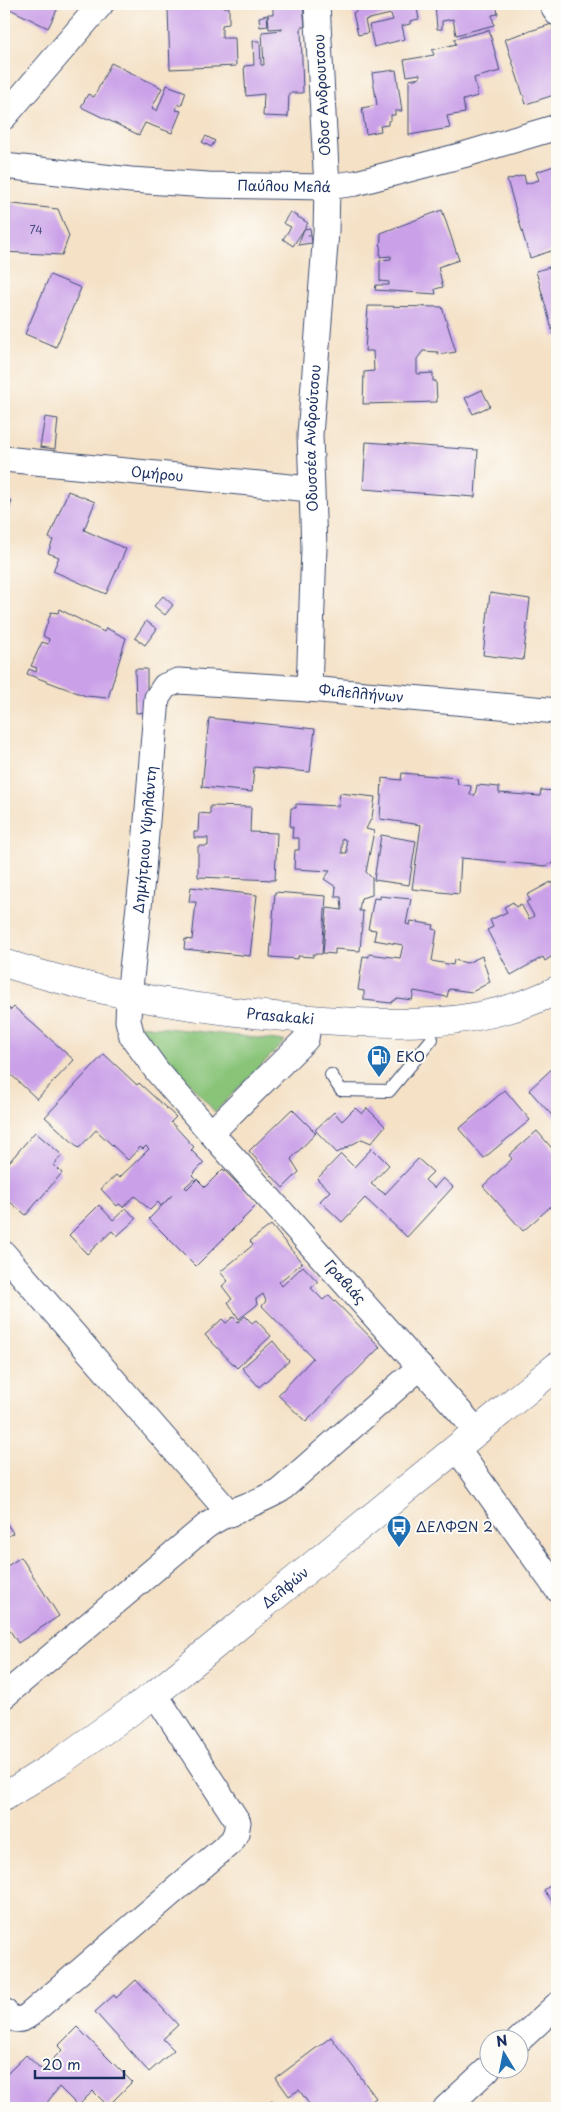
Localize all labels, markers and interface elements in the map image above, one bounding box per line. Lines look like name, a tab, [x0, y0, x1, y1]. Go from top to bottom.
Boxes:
street label: Οδοσ Ανδρουτσου	[308, 33, 335, 157]
street label: Παύλου Μελά	[237, 174, 331, 197]
house number: 74	[29, 221, 43, 238]
street label: Οδυσσέα Ανδρούτσου	[299, 364, 326, 512]
street label: Ομήρου	[130, 460, 185, 487]
street label: Φιλελλήνων	[318, 679, 405, 707]
street label: Δημήτριου Υψηλάντη	[127, 765, 161, 914]
street label: Prasakaki	[245, 1002, 315, 1029]
fuel station icon: EKO	[366, 1044, 392, 1078]
place label: EKO	[396, 1046, 425, 1067]
street label: Γραβιάς	[320, 1255, 371, 1309]
bus stop icon: ΔΕΛΦΩΝ 2	[386, 1514, 412, 1548]
place label: ΔΕΛΦΩΝ 2	[416, 1516, 493, 1537]
street label: Δελφών	[257, 1562, 313, 1613]
text: N	[494, 2029, 509, 2052]
north arrow	[478, 2030, 528, 2080]
scale bar	[35, 2047, 124, 2079]
text: 20 m	[42, 2052, 81, 2075]

